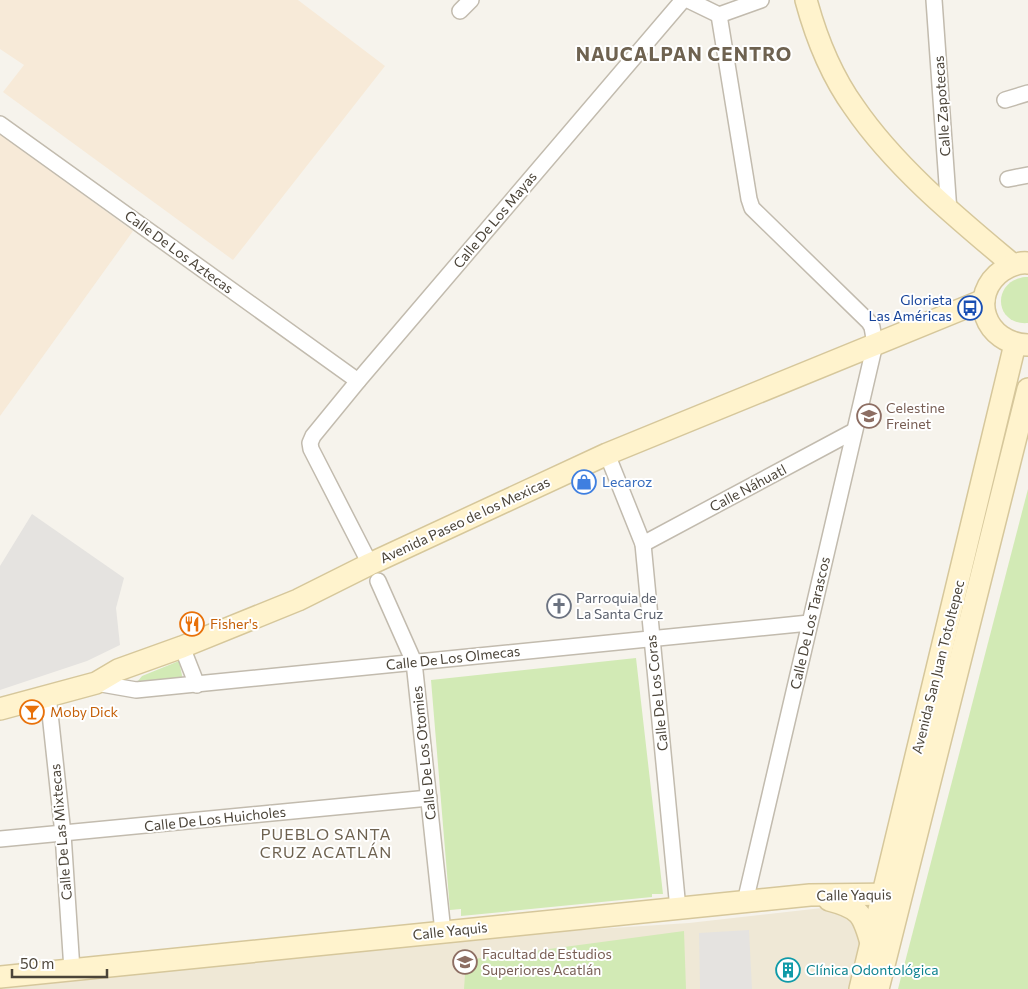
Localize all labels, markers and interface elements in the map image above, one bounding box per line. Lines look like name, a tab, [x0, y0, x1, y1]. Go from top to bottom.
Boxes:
district label: NAUCALPAN CENTRO	[576, 42, 792, 65]
street label: Calle Zapotecas	[929, 55, 954, 157]
street label: Calle De Los Mayas	[449, 168, 540, 271]
street label: Calle De Los Aztecas	[122, 207, 237, 297]
place label: Glorieta Las Américas	[869, 291, 952, 324]
bus stop icon: Glorieta Las Américas	[957, 295, 983, 321]
place label: Celestine Freinet	[886, 399, 945, 432]
school or university icon: Celestine Freinet	[856, 403, 882, 429]
street label: Calle Náhuatl	[707, 460, 789, 515]
shop icon: Lecaroz	[571, 469, 597, 495]
street label: Avenida Paseo de los Mexicas	[377, 473, 552, 566]
place label: Lecaroz	[602, 473, 652, 490]
street label: Calle De Los Tarascos	[786, 555, 833, 691]
street label: Avenida San Juan Totoltepec	[908, 578, 967, 756]
place label: Parroquia de La Santa Cruz	[576, 589, 663, 622]
church icon: Parroquia de La Santa Cruz	[546, 593, 572, 619]
restaurant icon: Fisher's	[179, 611, 205, 637]
place label: Fisher's	[210, 615, 258, 632]
street label: Calle De Los Coras	[642, 634, 671, 752]
street label: Calle De Los Olmecas	[385, 642, 521, 673]
street label: Calle De Los Otomies	[408, 685, 439, 821]
bar icon: Moby Dick	[19, 699, 45, 725]
place label: Moby Dick	[50, 703, 119, 720]
street label: Calle De Las Mixtecas	[46, 763, 75, 901]
street label: Calle De Los Huicholes	[143, 803, 287, 834]
district label: PUEBLO SANTA CRUZ ACATLÁN	[260, 824, 392, 861]
street label: Calle Yaquis	[816, 885, 892, 904]
street label: Calle Yaquis	[412, 918, 488, 943]
place label: Facultad de Estudios Superiores Acatlán	[482, 945, 612, 978]
scale bar	[12, 946, 108, 978]
school or university icon: Facultad de Estudios Superiores Acatlán	[452, 949, 478, 975]
text: 50 m	[20, 954, 54, 972]
building icon: Clínica Odontológica	[775, 957, 801, 983]
place label: Clínica Odontológica	[806, 961, 939, 978]

